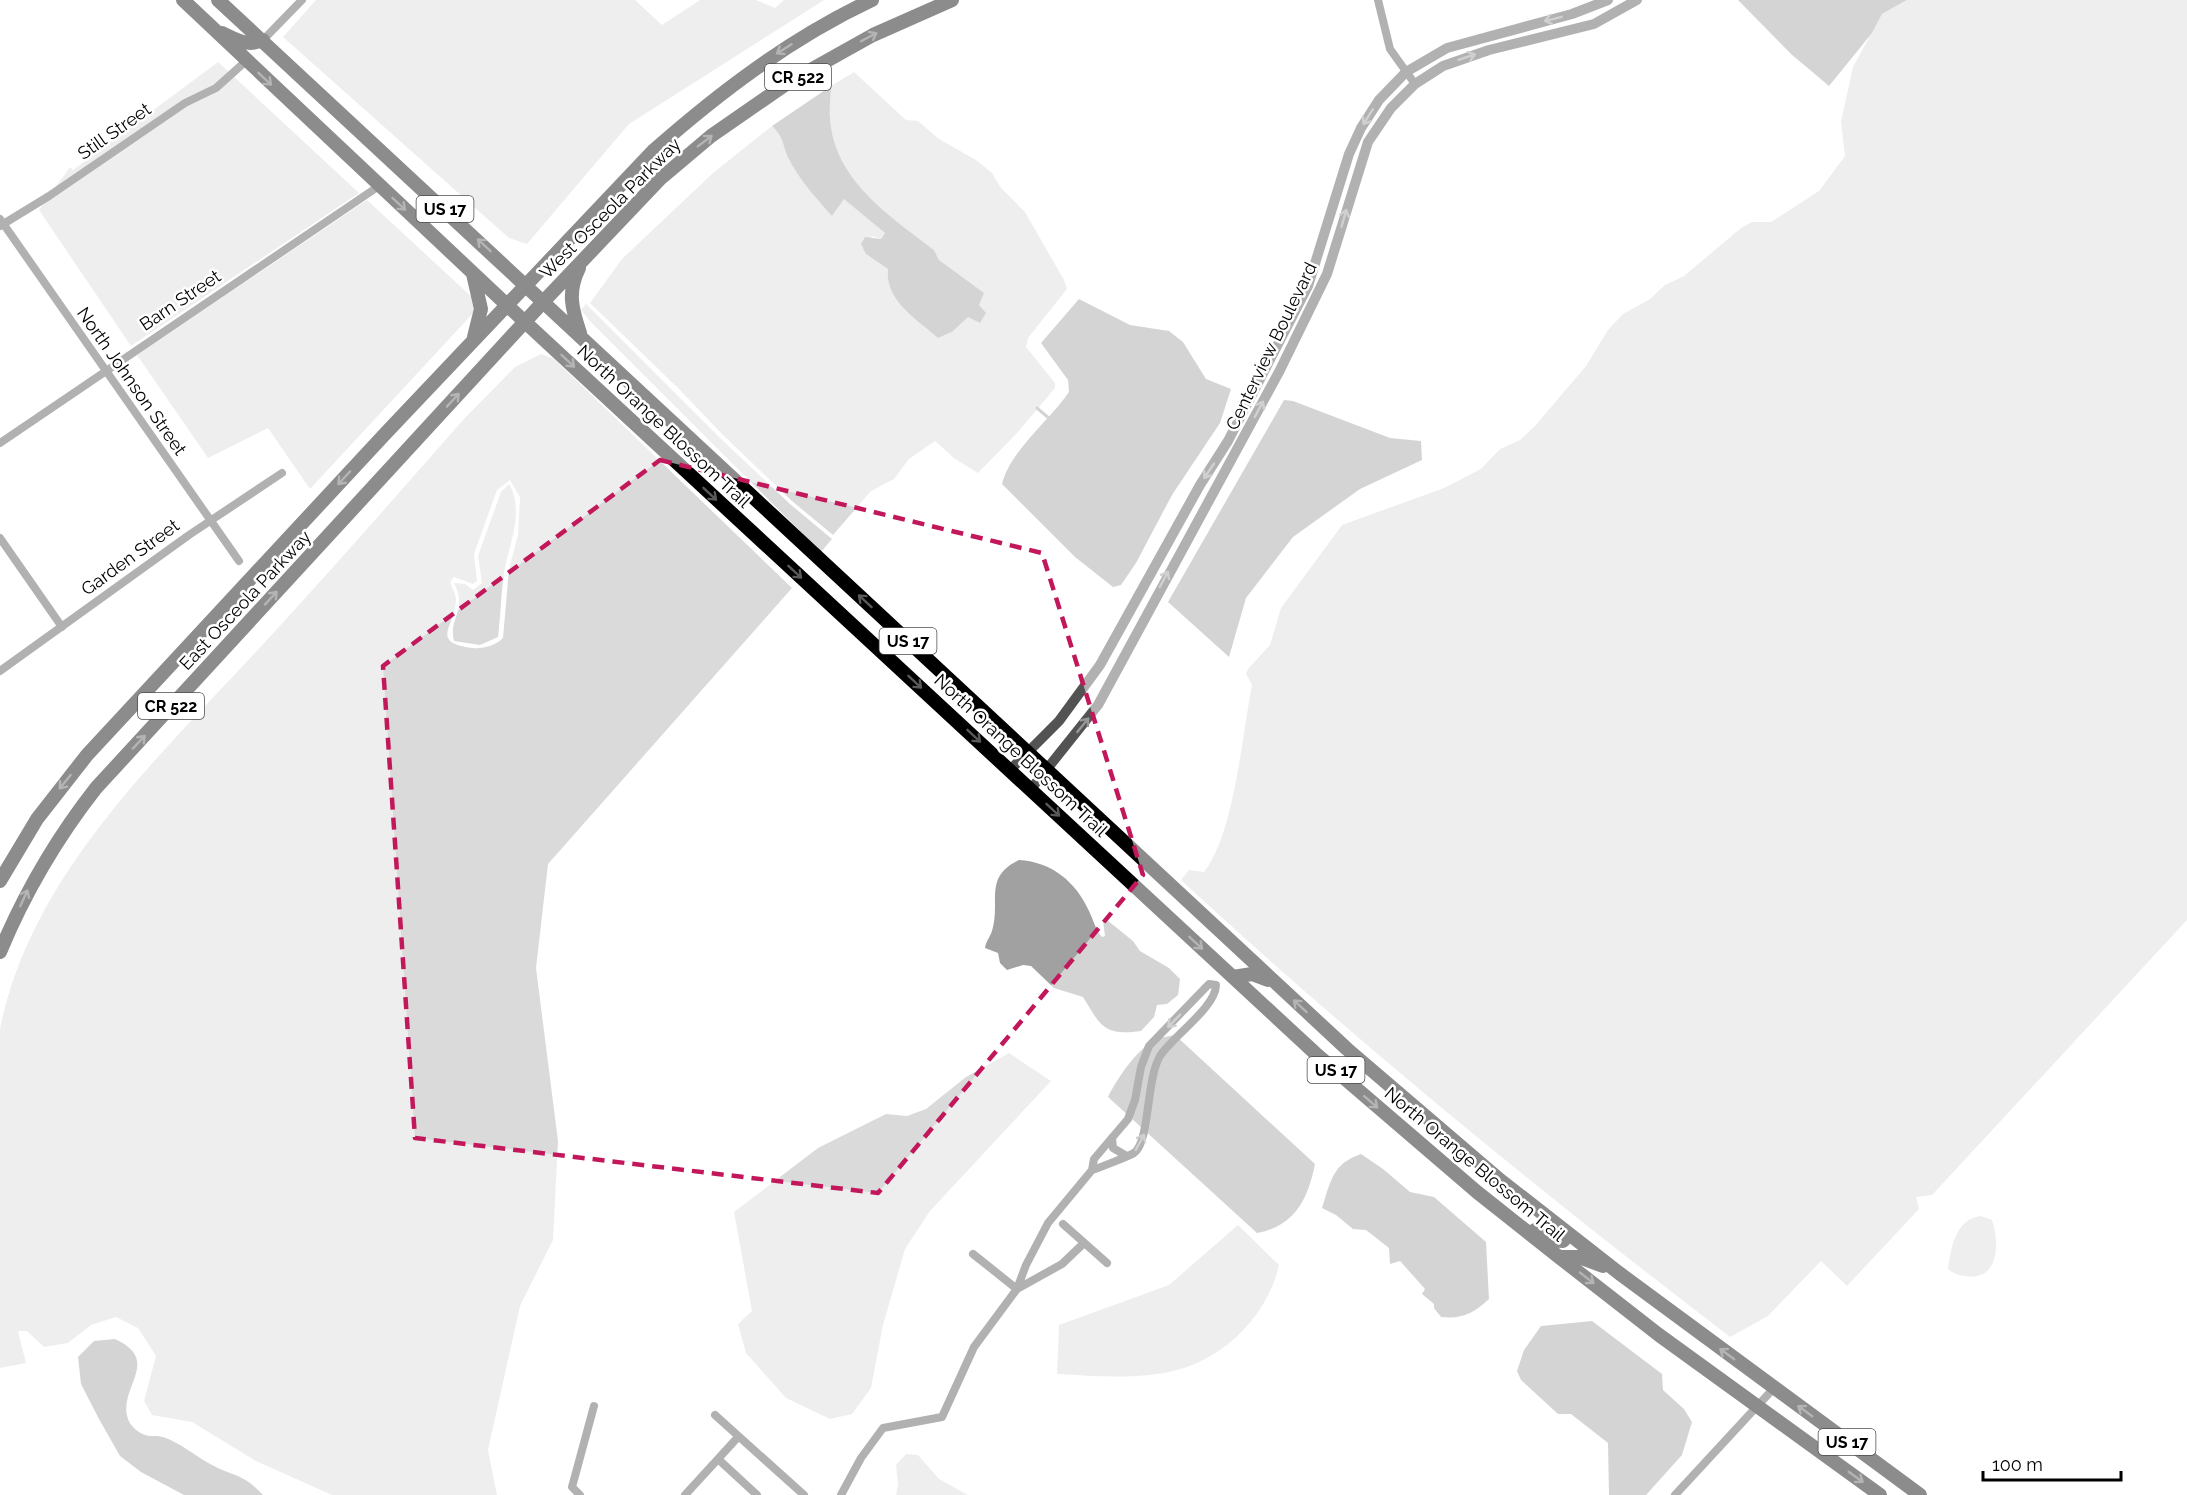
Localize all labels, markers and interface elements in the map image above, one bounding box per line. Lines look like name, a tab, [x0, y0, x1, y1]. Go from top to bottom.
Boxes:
one-way arrow	[1544, 14, 1563, 26]
one-way arrow	[860, 31, 877, 43]
one-way arrow	[776, 44, 793, 56]
one-way arrow	[1457, 51, 1476, 62]
road number: CR 522	[765, 64, 831, 90]
one-way arrow	[257, 72, 272, 86]
street label: Still Street	[73, 98, 155, 164]
one-way arrow	[1361, 108, 1374, 125]
street label: West Osceola Parkway	[535, 133, 685, 283]
one-way arrow	[696, 135, 712, 148]
road number: US 17	[416, 196, 474, 222]
one-way arrow	[391, 197, 406, 211]
one-way arrow	[1339, 209, 1350, 228]
one-way arrow	[476, 237, 491, 252]
street label: Centerview Boulevard	[1221, 259, 1321, 433]
street label: Barn Street	[136, 265, 224, 335]
street label: North Johnson Street	[73, 303, 191, 459]
street label: North Orange Blossom Trail	[573, 340, 755, 512]
one-way arrow	[560, 354, 575, 368]
one-way arrow	[446, 392, 460, 407]
one-way arrow	[1253, 401, 1265, 418]
one-way arrow	[1203, 463, 1215, 479]
one-way arrow	[337, 470, 351, 485]
one-way arrow	[703, 487, 718, 501]
street label: Garden Street	[77, 515, 183, 599]
street label: East Osceola Parkway	[175, 526, 315, 674]
one-way arrow	[787, 565, 802, 579]
one-way arrow	[1158, 571, 1170, 588]
one-way arrow	[263, 591, 277, 606]
one-way arrow	[857, 593, 872, 608]
road number: US 17	[880, 628, 936, 654]
street label: North Orange Blossom Trail	[930, 669, 1112, 841]
one-way arrow	[907, 675, 922, 689]
road number: CR 522	[138, 693, 204, 719]
one-way arrow	[1076, 717, 1089, 733]
one-way arrow	[966, 729, 981, 743]
one-way arrow	[132, 735, 146, 750]
one-way arrow	[58, 774, 71, 790]
one-way arrow	[1045, 803, 1060, 817]
one-way arrow	[18, 890, 30, 908]
one-way arrow	[1188, 935, 1203, 950]
one-way arrow	[1293, 999, 1308, 1013]
one-way arrow	[1166, 1014, 1181, 1029]
road number: US 17	[1308, 1057, 1364, 1083]
street label: North Orange Blossom Trail	[1381, 1082, 1569, 1246]
one-way arrow	[1363, 1095, 1378, 1109]
one-way arrow	[1134, 1134, 1146, 1151]
one-way arrow	[1579, 1272, 1595, 1285]
one-way arrow	[1719, 1347, 1735, 1360]
one-way arrow	[1798, 1405, 1814, 1417]
road number: US 17	[1818, 1429, 1876, 1455]
scale bar	[1983, 1444, 2121, 1482]
text: 100 m	[1992, 1454, 2043, 1475]
one-way arrow	[1847, 1471, 1863, 1483]

